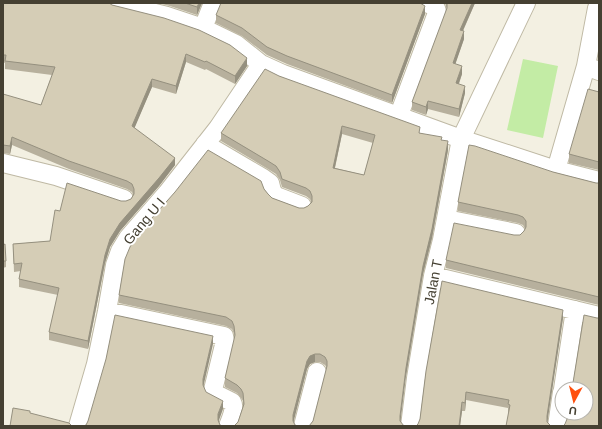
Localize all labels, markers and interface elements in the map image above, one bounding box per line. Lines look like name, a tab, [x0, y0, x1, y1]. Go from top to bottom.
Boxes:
street label: Gang U I	[120, 194, 168, 248]
street label: Jalan T	[421, 258, 445, 306]
north arrow	[554, 381, 594, 421]
text: U	[568, 404, 577, 417]

